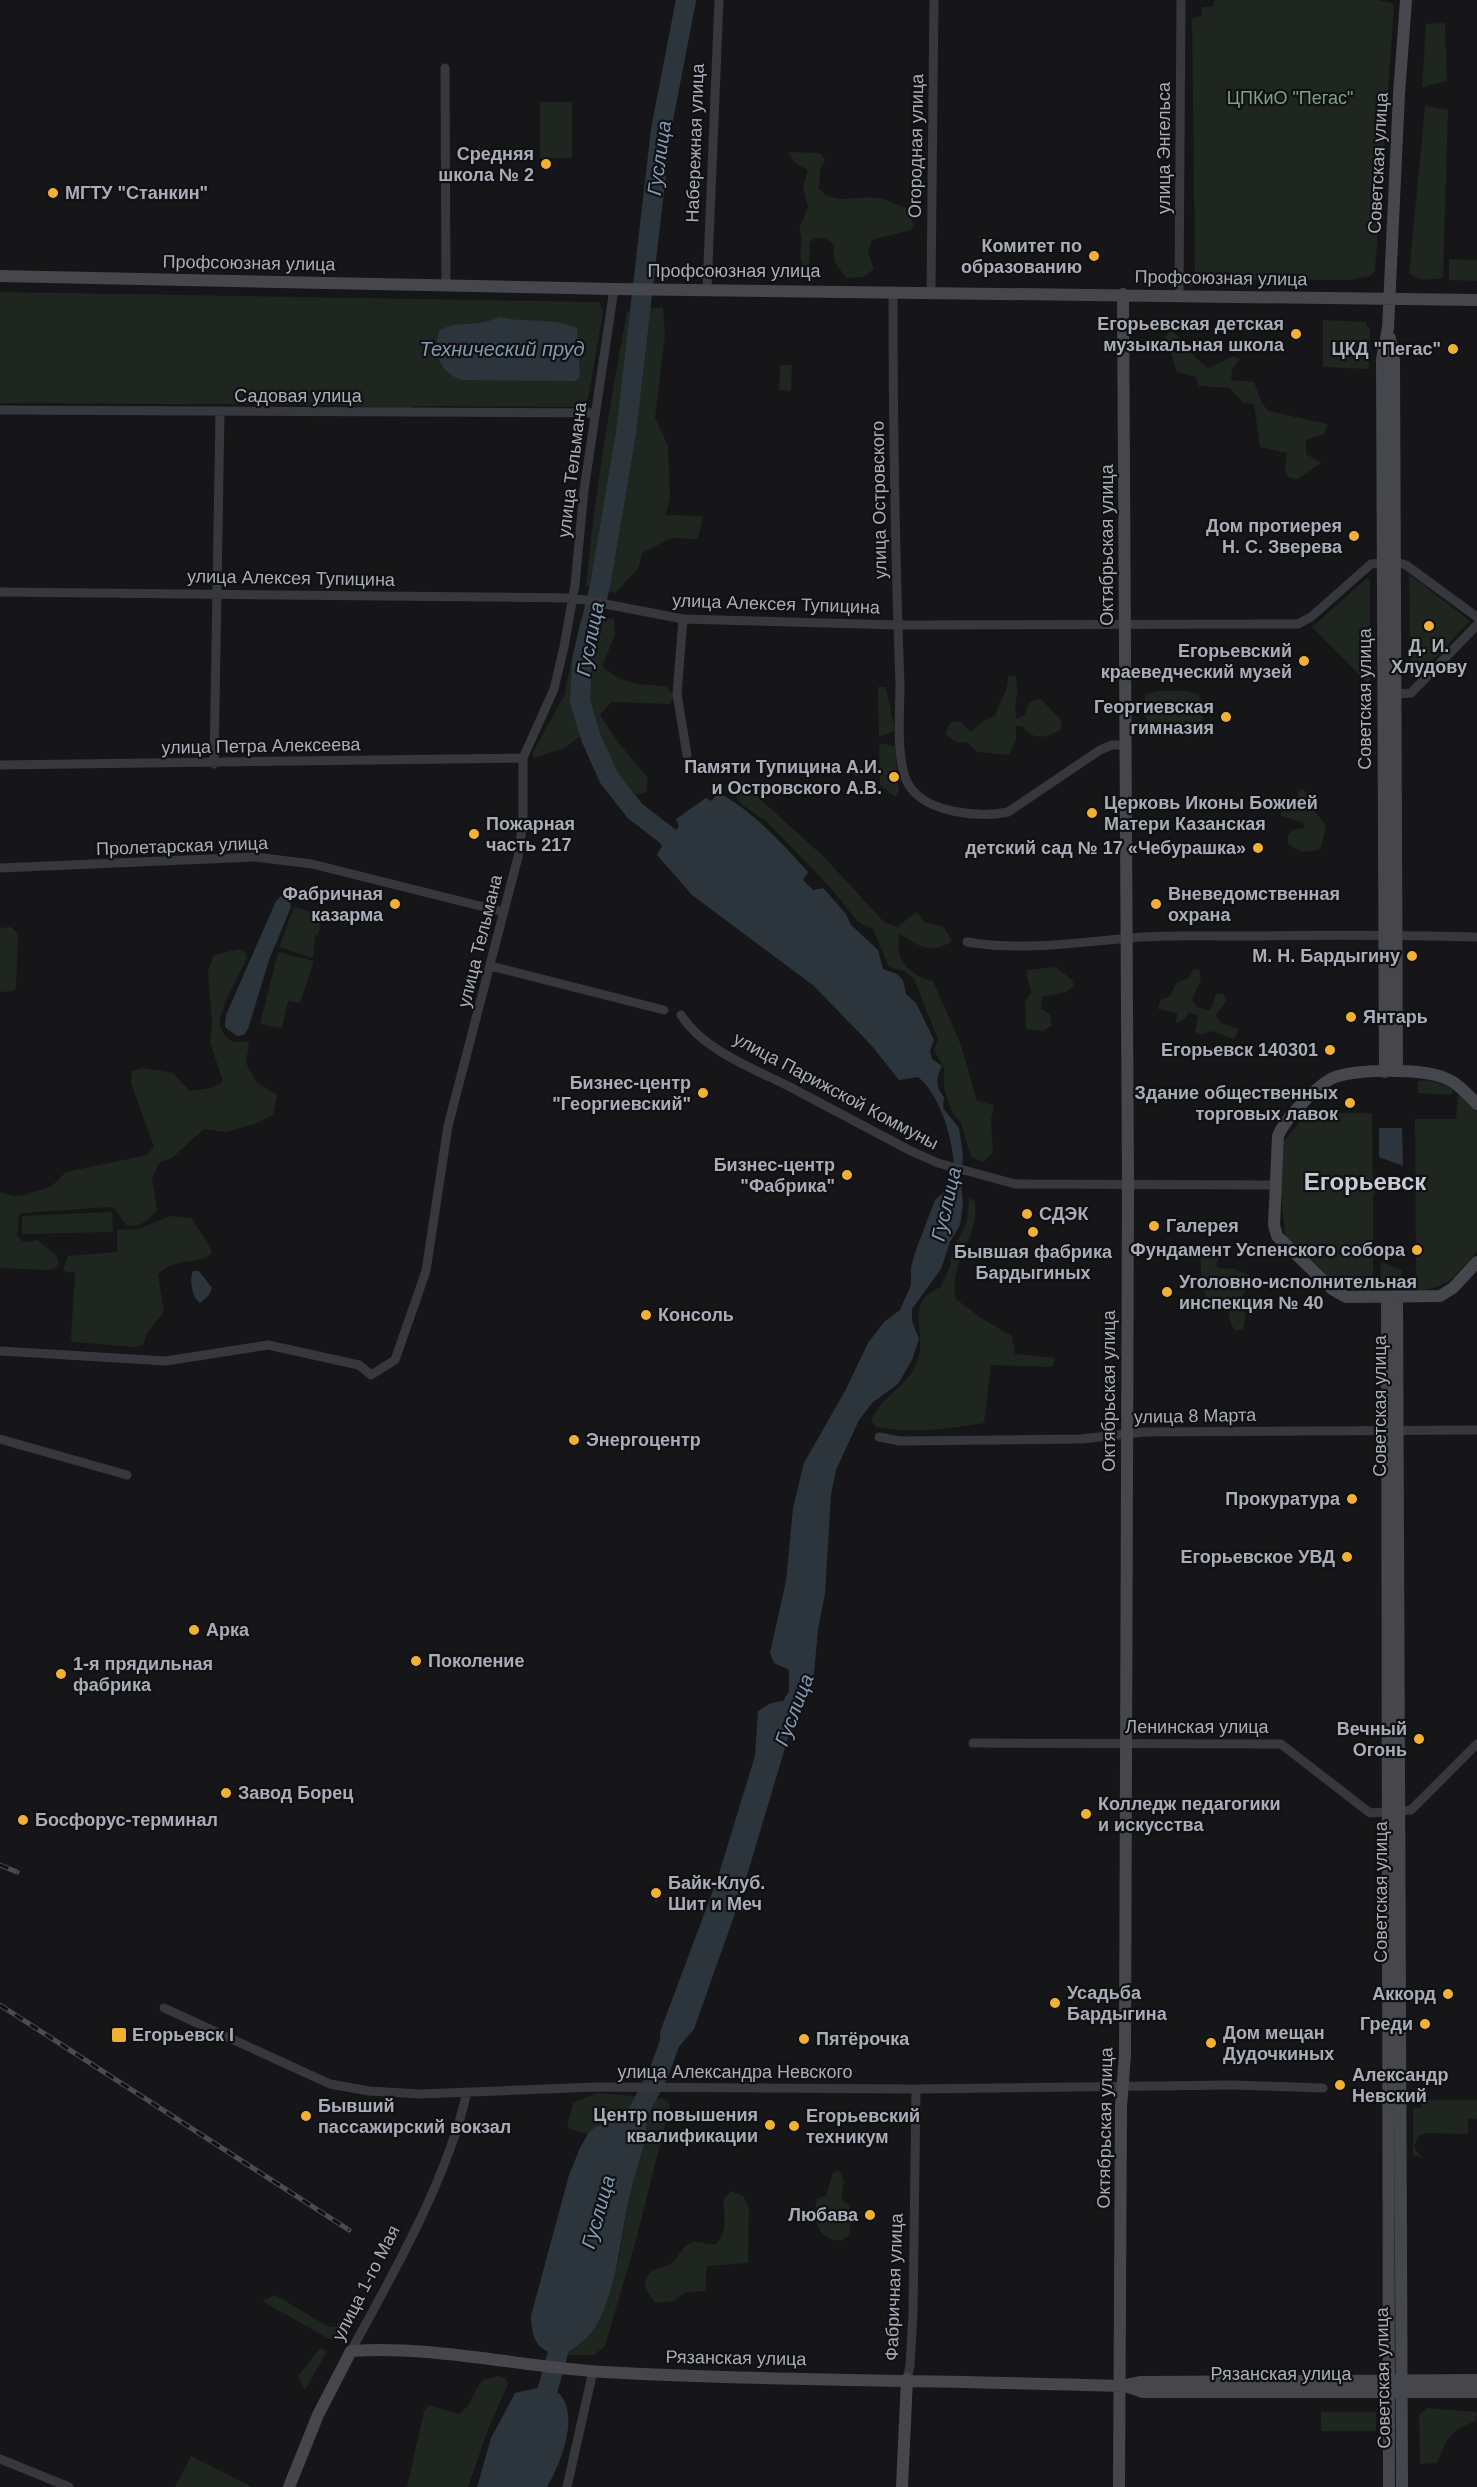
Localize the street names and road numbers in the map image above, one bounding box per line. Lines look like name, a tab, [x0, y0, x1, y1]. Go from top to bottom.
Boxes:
street label: Набережная улица	[682, 62, 708, 223]
street label: Огородная улица	[905, 73, 927, 218]
street label: улица Энгельса	[1154, 81, 1174, 214]
street label: Советская улица	[1364, 91, 1392, 234]
street label: Профсоюзная улица	[162, 251, 337, 275]
street label: Профсоюзная улица	[648, 261, 821, 281]
street label: Профсоюзная улица	[1134, 266, 1309, 290]
street label: Садовая улица	[234, 386, 363, 406]
street label: улица Тельмана	[554, 400, 590, 539]
street label: улица Островского	[868, 421, 890, 579]
street label: Октябрьская улица	[1097, 463, 1117, 626]
street label: улица Алексея Тупицина	[187, 566, 396, 590]
street label: улица Алексея Тупицина	[672, 590, 881, 618]
street label: Советская улица	[1355, 627, 1375, 770]
street label: улица Петра Алексеева	[161, 734, 362, 758]
street label: Пролетарская улица	[96, 833, 269, 859]
street label: улица Тельмана	[454, 872, 506, 1009]
street label: улица Парижской Коммуны	[730, 1028, 942, 1154]
street label: Октябрьская улица	[1099, 1309, 1119, 1472]
street label: Советская улица	[1370, 1334, 1390, 1477]
street label: улица 8 Марта	[1134, 1405, 1257, 1427]
street label: Ленинская улица	[1125, 1717, 1270, 1737]
street label: Советская улица	[1371, 1820, 1391, 1963]
street label: Октябрьская улица	[1094, 2046, 1116, 2209]
street label: улица Александра Невского	[617, 2062, 853, 2082]
street label: Фабричная улица	[881, 2212, 907, 2361]
street label: улица 1-го Мая	[328, 2222, 404, 2344]
street label: Советская улица	[1372, 2306, 1394, 2449]
street label: Рязанская улица	[665, 2347, 808, 2369]
street label: Рязанская улица	[1211, 2364, 1352, 2384]

